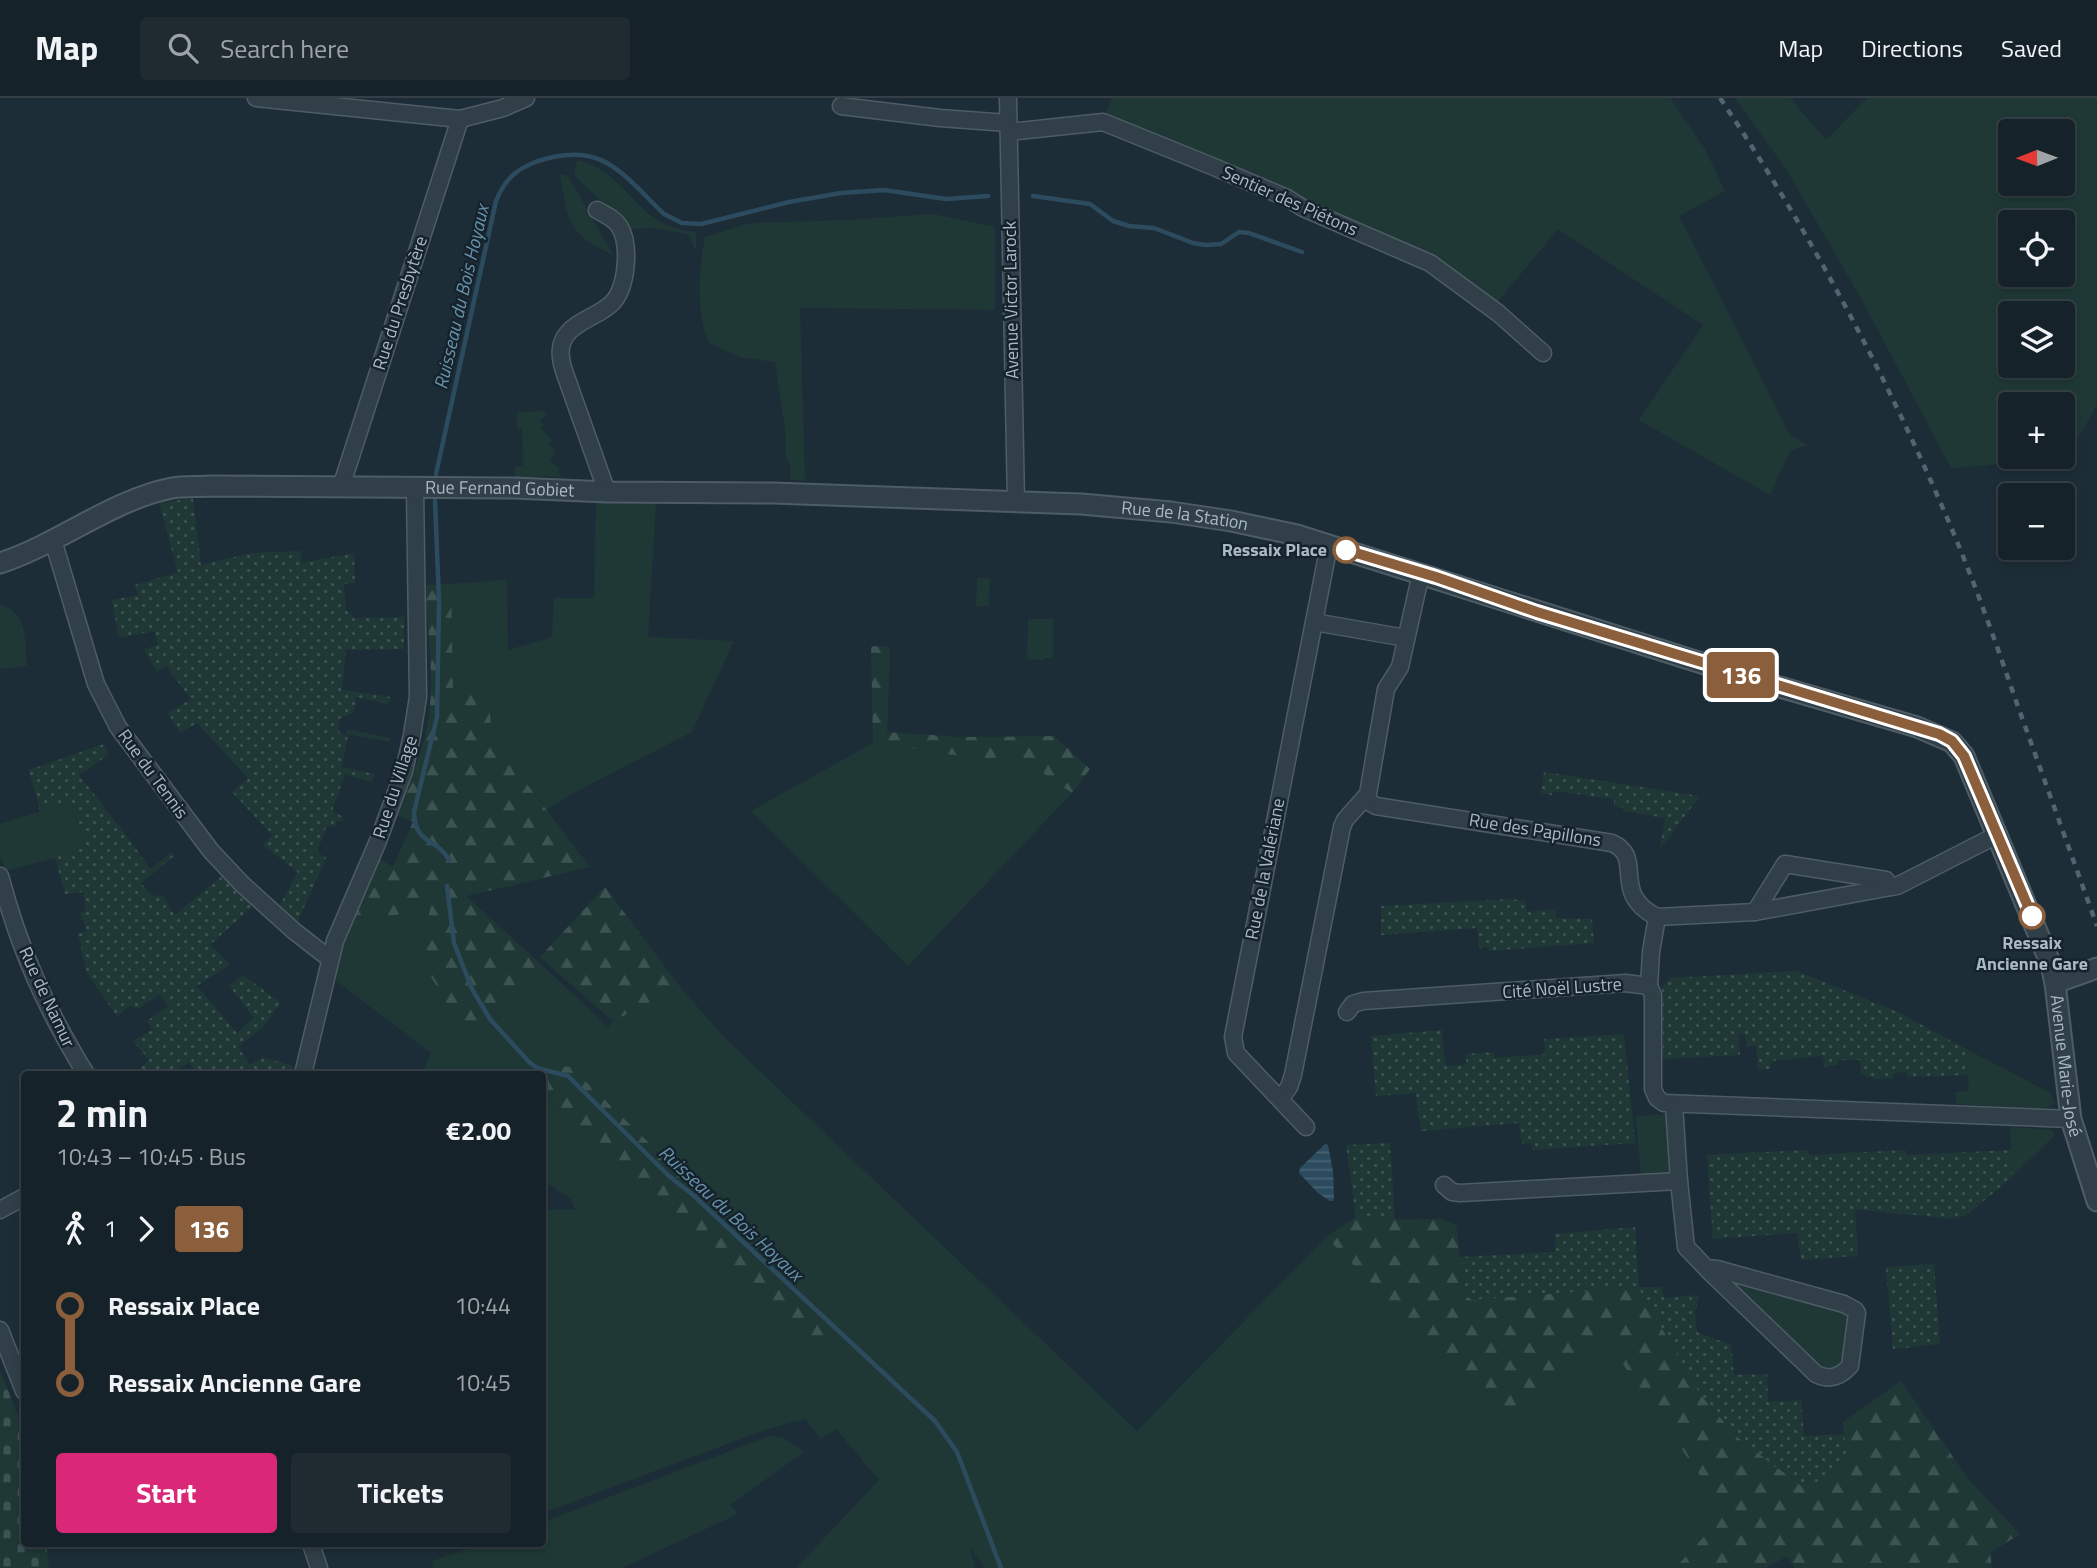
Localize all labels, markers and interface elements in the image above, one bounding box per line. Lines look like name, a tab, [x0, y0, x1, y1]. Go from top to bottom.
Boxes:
search box	[140, 17, 630, 80]
text: Map	[35, 23, 98, 73]
icon: search	[164, 29, 202, 67]
text: Search here	[220, 29, 349, 68]
text: Map	[1778, 30, 1823, 66]
text: Directions	[1861, 30, 1963, 66]
text: Saved	[2001, 30, 2062, 66]
north arrow	[1998, 119, 2076, 196]
map controls	[1998, 119, 2075, 560]
street label: Sentier des Piétons	[1218, 158, 1363, 243]
water label: Ruisseau du Bois Hoyaux	[425, 200, 496, 392]
button: locate	[1998, 210, 2075, 287]
street label: Avenue Victor Larock	[996, 220, 1025, 379]
street label: Rue du Presbytère	[365, 232, 434, 373]
button: layers	[1998, 301, 2075, 378]
button: +	[1998, 392, 2075, 469]
street label: Rue Fernand Gobiet	[425, 473, 576, 504]
button: −	[1998, 483, 2075, 560]
street label: Rue de la Station	[1120, 494, 1251, 537]
place label: Ressaix Place	[1222, 536, 1327, 563]
marker: Ressaix Place	[1333, 537, 1359, 563]
line badge: 136	[1701, 652, 1781, 698]
text: 136	[1721, 657, 1761, 693]
street label: Rue du Tennis	[112, 723, 195, 824]
street label: Rue du Village	[365, 732, 424, 842]
street label: Rue de la Valériane	[1238, 796, 1291, 942]
street label: Rue des Papillons	[1467, 806, 1603, 853]
marker: Ressaix Ancienne Gare	[2019, 903, 2045, 929]
place label: Ressaix Ancienne Gare	[1976, 929, 2088, 977]
street label: Rue de Namur	[12, 942, 83, 1052]
street label: Cité Noël Lustre	[1501, 970, 1623, 1005]
street label: Avenue Marie-José	[2043, 993, 2090, 1140]
text: 2 min	[56, 1084, 148, 1142]
text: €2.00	[446, 1111, 511, 1150]
water label: Ruisseau du Bois Hoyaux	[653, 1138, 812, 1289]
text: 10:43 – 10:45 · Bus	[56, 1139, 246, 1174]
icon: walk	[56, 1210, 94, 1248]
icon: forward	[127, 1210, 165, 1248]
text: 1	[104, 1211, 117, 1246]
text: 136	[189, 1211, 229, 1247]
text: Ressaix Place	[108, 1286, 260, 1325]
text: 10:44	[454, 1288, 511, 1323]
text: Ressaix Ancienne Gare	[108, 1363, 361, 1402]
text: 10:45	[454, 1365, 511, 1400]
button: Start	[56, 1453, 277, 1533]
button: Tickets	[291, 1453, 511, 1533]

